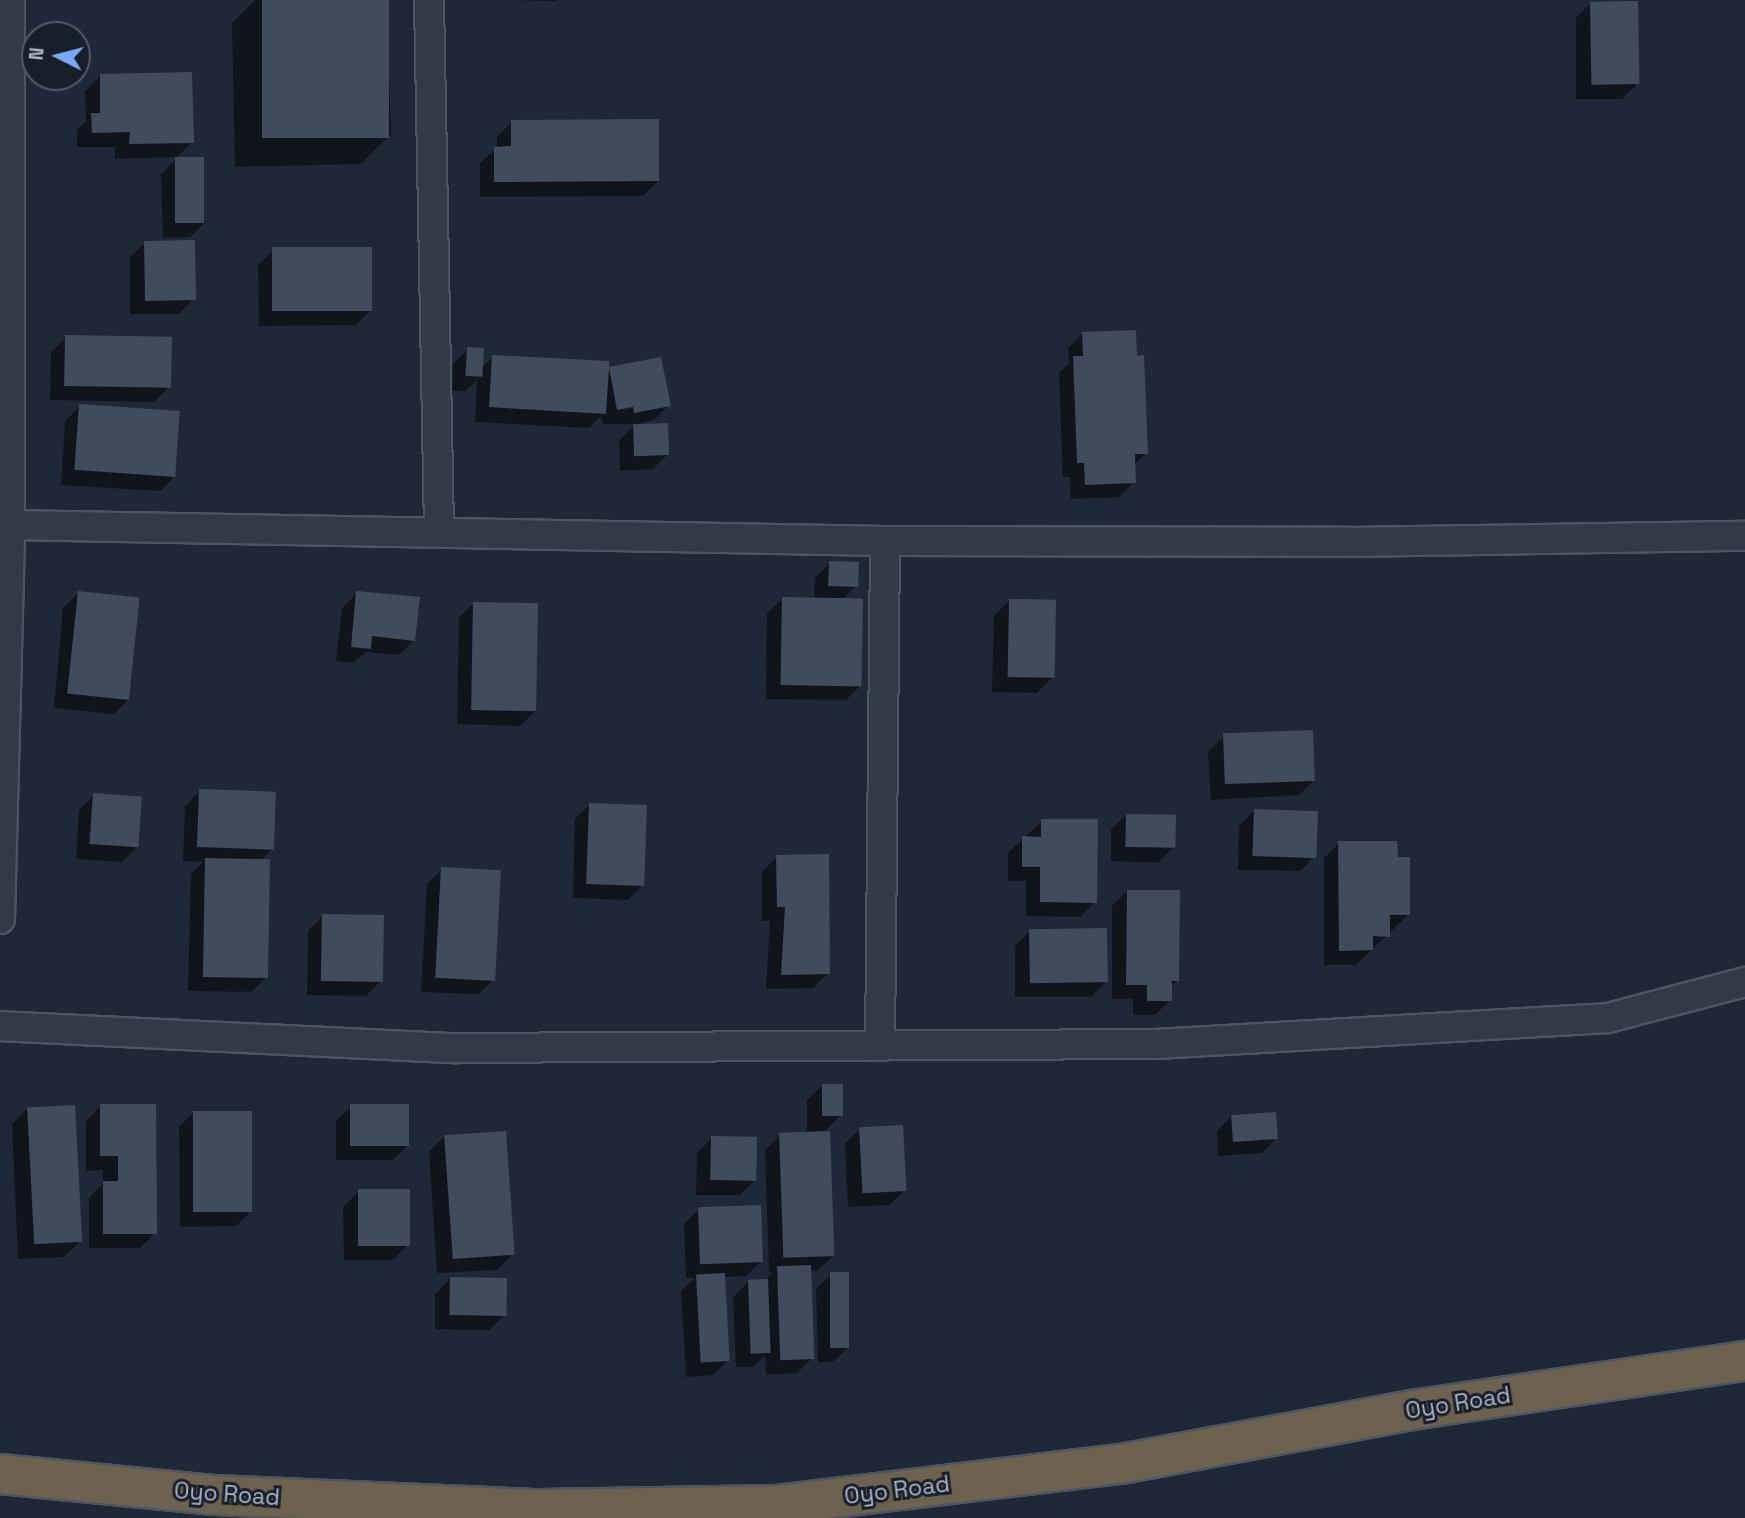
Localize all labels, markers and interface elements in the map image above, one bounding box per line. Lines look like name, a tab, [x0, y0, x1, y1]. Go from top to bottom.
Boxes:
north arrow	[21, 21, 91, 91]
text: N	[24, 46, 50, 62]
street label: Oyo Road	[1403, 1381, 1513, 1425]
street label: Oyo Road	[843, 1470, 951, 1510]
street label: Oyo Road	[173, 1477, 281, 1511]

